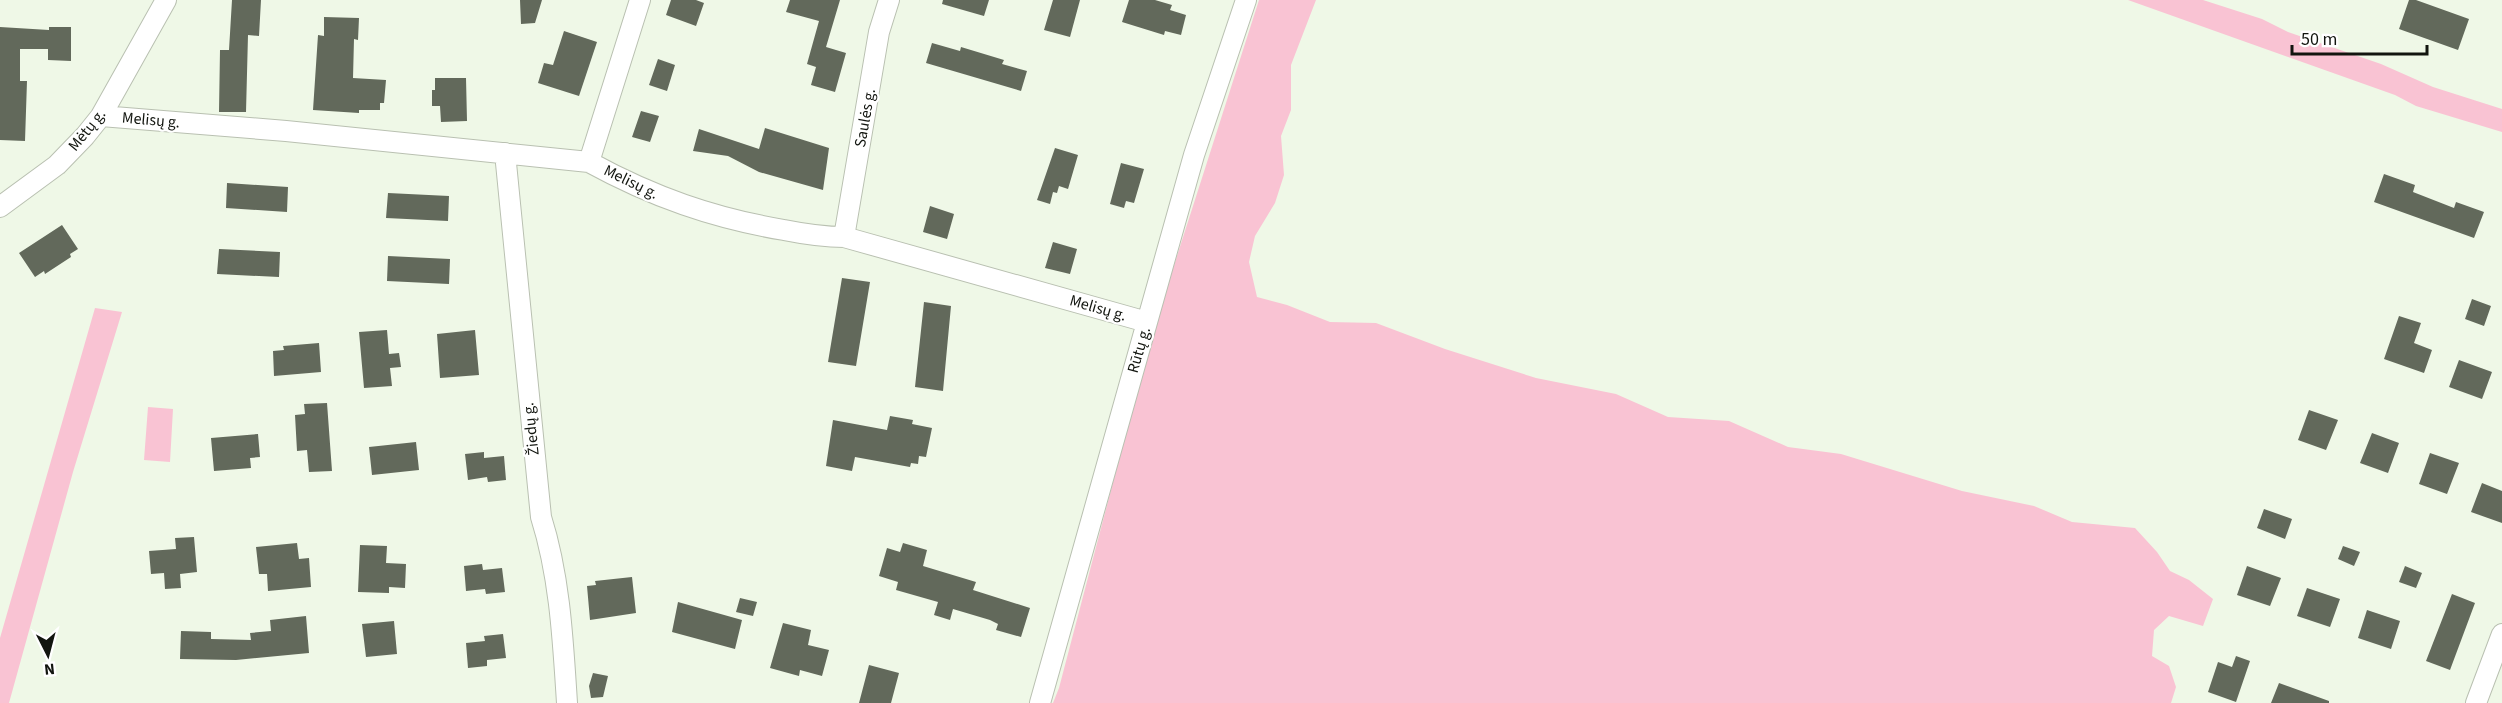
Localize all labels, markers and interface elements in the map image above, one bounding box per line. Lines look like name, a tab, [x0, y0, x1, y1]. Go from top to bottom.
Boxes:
scale bar	[2292, 18, 2427, 56]
text: 50 m	[2301, 27, 2337, 52]
street label: Saulės g.	[849, 87, 881, 149]
street label: Mėtų g.	[63, 104, 111, 156]
street label: Melisų g.	[121, 107, 181, 133]
street label: Melisų g.	[600, 159, 662, 205]
street label: Melisų g.	[1067, 289, 1129, 327]
street label: Rūtų g.	[1122, 324, 1156, 376]
street label: Žiedų g.	[517, 401, 545, 457]
north arrow	[18, 625, 78, 685]
text: N	[43, 657, 56, 680]

